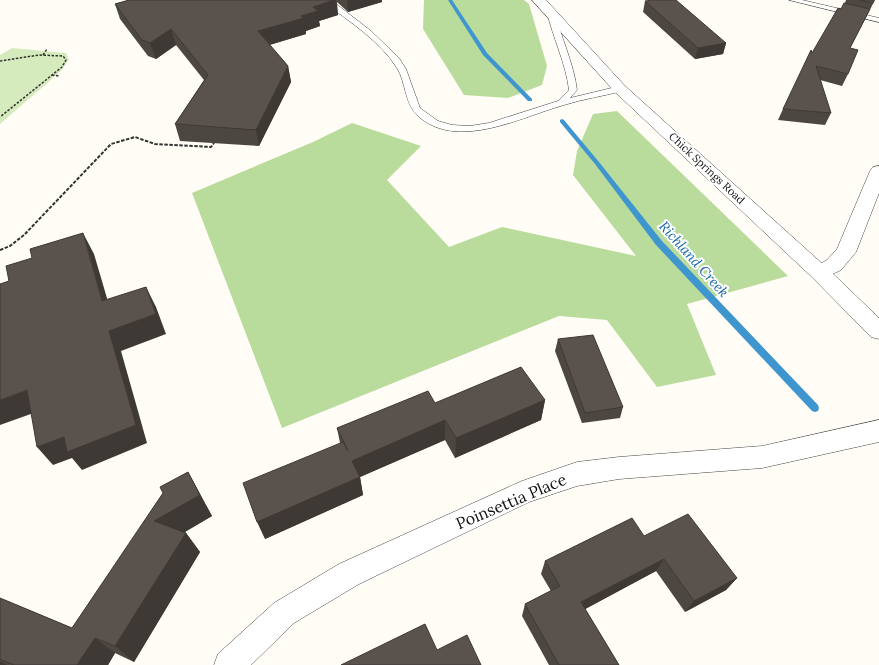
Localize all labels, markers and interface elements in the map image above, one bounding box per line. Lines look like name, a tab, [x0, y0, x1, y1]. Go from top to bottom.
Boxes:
street label: Chick Springs Road	[666, 129, 748, 207]
water label: Richland Creek	[655, 217, 733, 301]
street label: Poinsettia Place	[453, 469, 569, 533]

